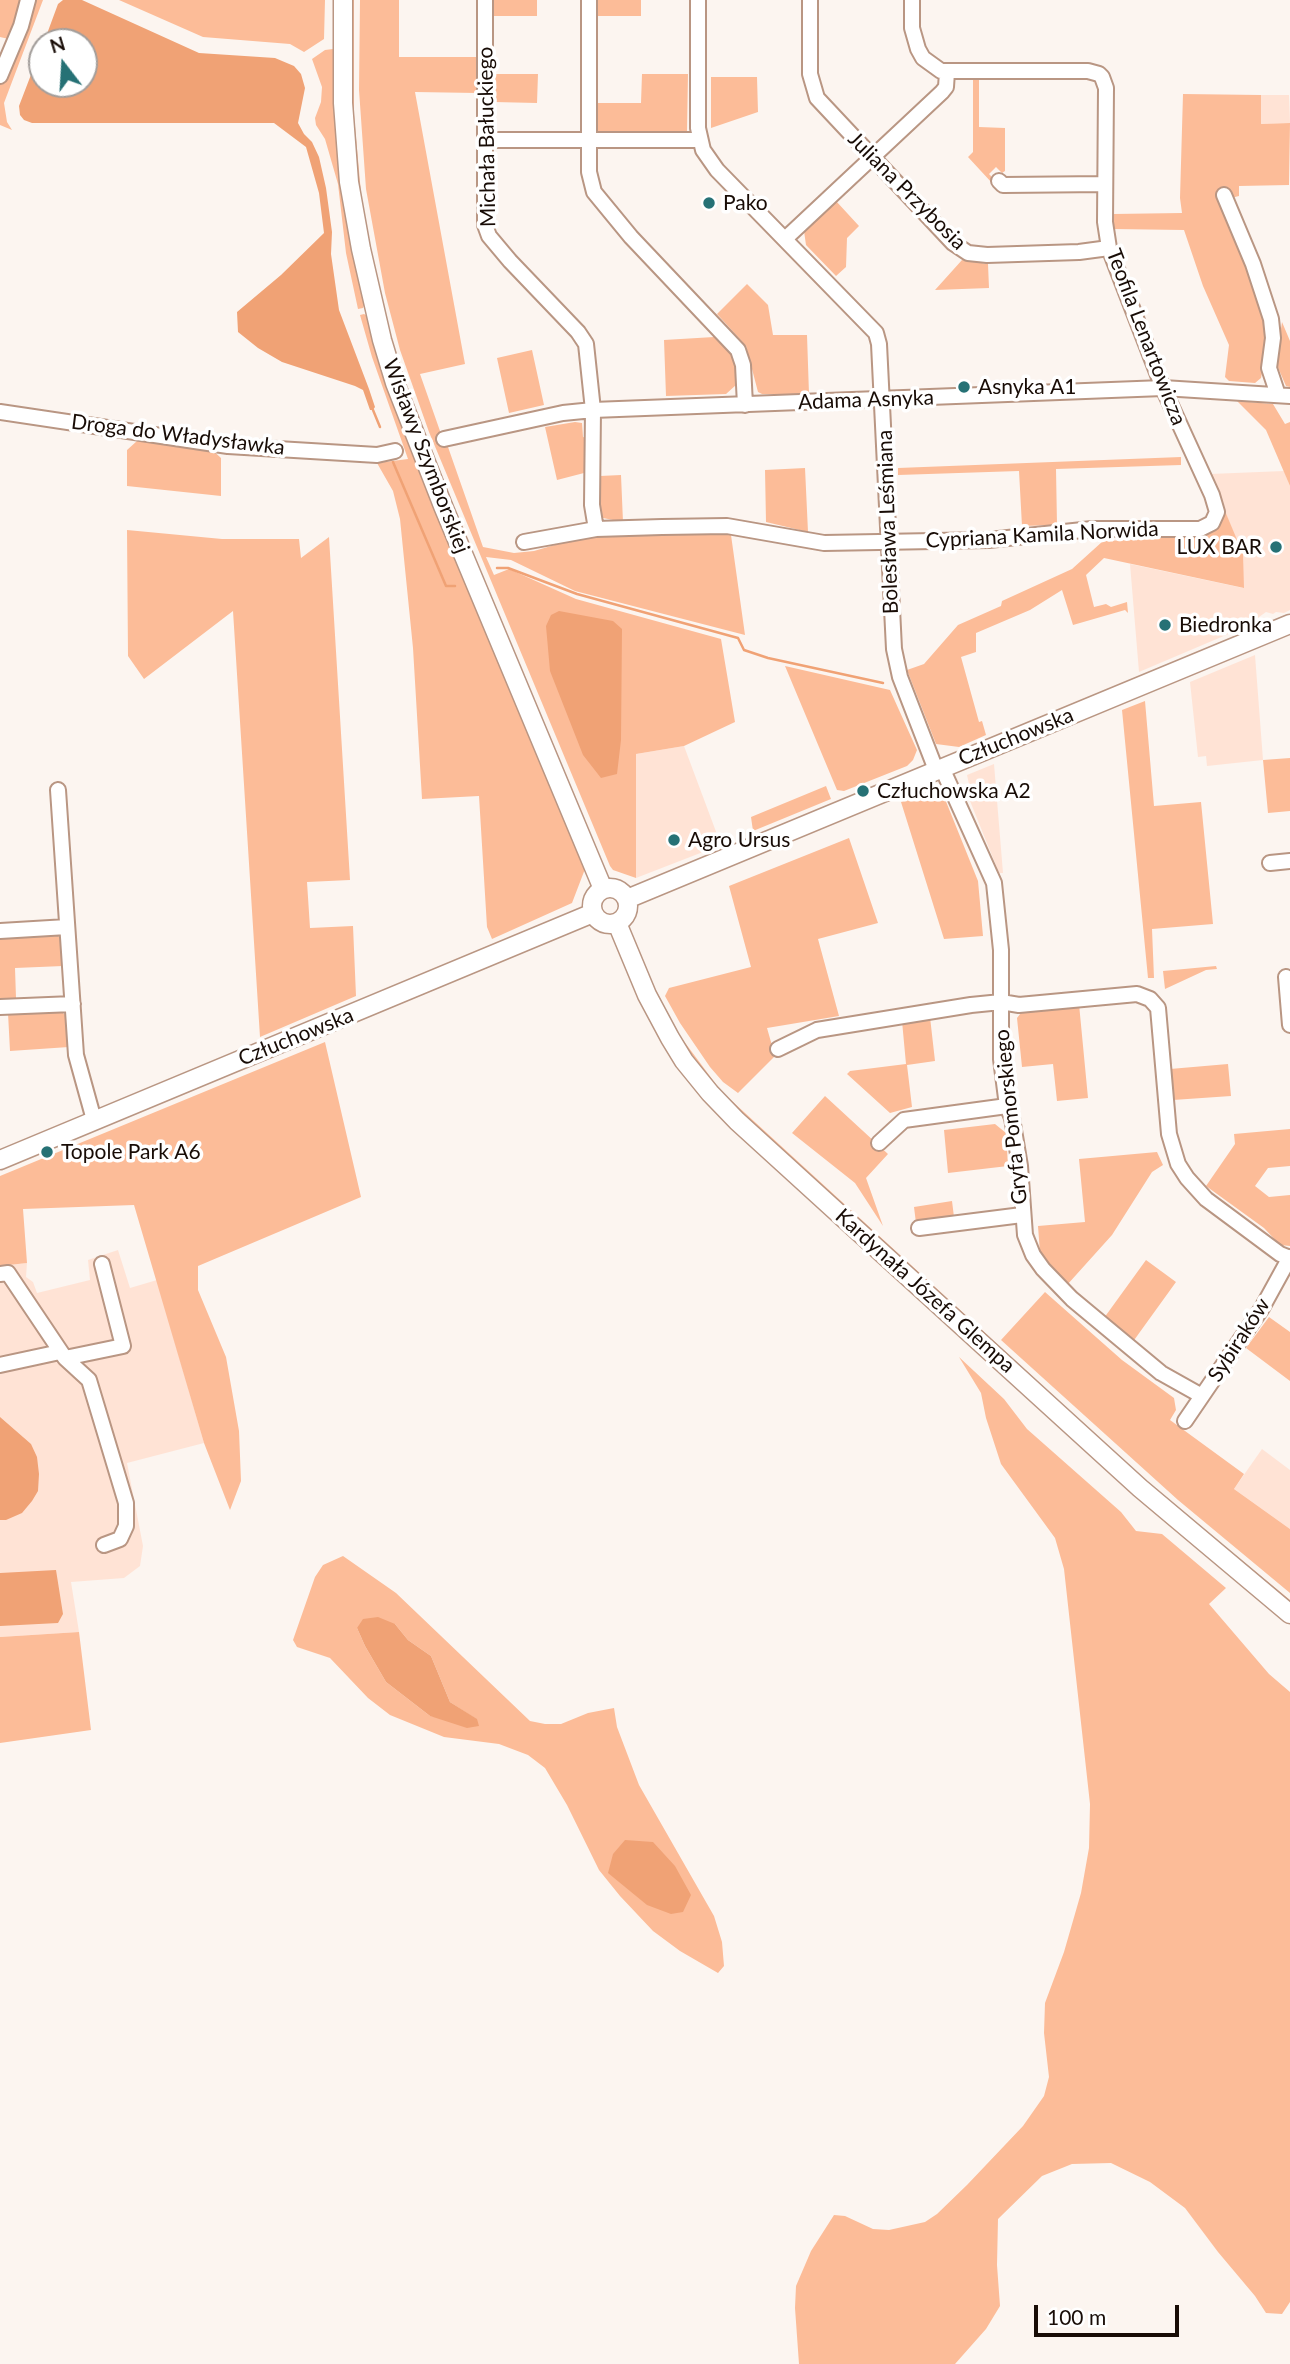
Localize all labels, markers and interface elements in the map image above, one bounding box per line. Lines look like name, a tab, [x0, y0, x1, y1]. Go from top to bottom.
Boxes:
north arrow	[28, 28, 98, 98]
text: N	[47, 31, 68, 57]
street label: Michała Bałuckiego	[473, 47, 501, 227]
street label: Juliana Przybosia	[843, 127, 971, 255]
place label: Pako	[723, 190, 768, 216]
marker: Pako	[701, 195, 717, 211]
street label: Teofila Lenartowicza	[1101, 245, 1191, 429]
street label: Wisławy Szymborskiej	[377, 355, 475, 557]
place label: Asnyka A1	[978, 374, 1076, 400]
marker: Asnyka A1	[956, 379, 972, 395]
street label: Adama Asnyka	[798, 385, 934, 415]
street label: Droga do Władysławka	[70, 409, 286, 461]
street label: Bolesława Leśmiana	[872, 429, 904, 615]
street label: Cypriana Kamila Norwida	[925, 516, 1159, 554]
place label: LUX BAR	[1177, 534, 1262, 560]
marker: LUX BAR	[1268, 539, 1284, 555]
place label: Biedronka	[1179, 612, 1272, 638]
marker: Biedronka	[1157, 617, 1173, 633]
street label: Człuchowska	[955, 703, 1077, 771]
place label: Człuchowska A2	[877, 778, 1031, 804]
marker: Człuchowska A2	[855, 783, 871, 799]
place label: Agro Ursus	[688, 827, 790, 853]
marker: Agro Ursus	[666, 832, 682, 848]
street label: Człuchowska	[235, 1003, 357, 1071]
street label: Gryfa Pomorskiego	[989, 1028, 1033, 1206]
place label: Topole Park A6	[61, 1139, 201, 1165]
marker: Topole Park A6	[39, 1144, 55, 1160]
street label: Kardynała Józefa Glempa	[830, 1204, 1020, 1378]
street label: Sybiraków	[1203, 1293, 1275, 1387]
scale bar	[1038, 2290, 1183, 2334]
text: 100 m	[1047, 2304, 1106, 2329]

